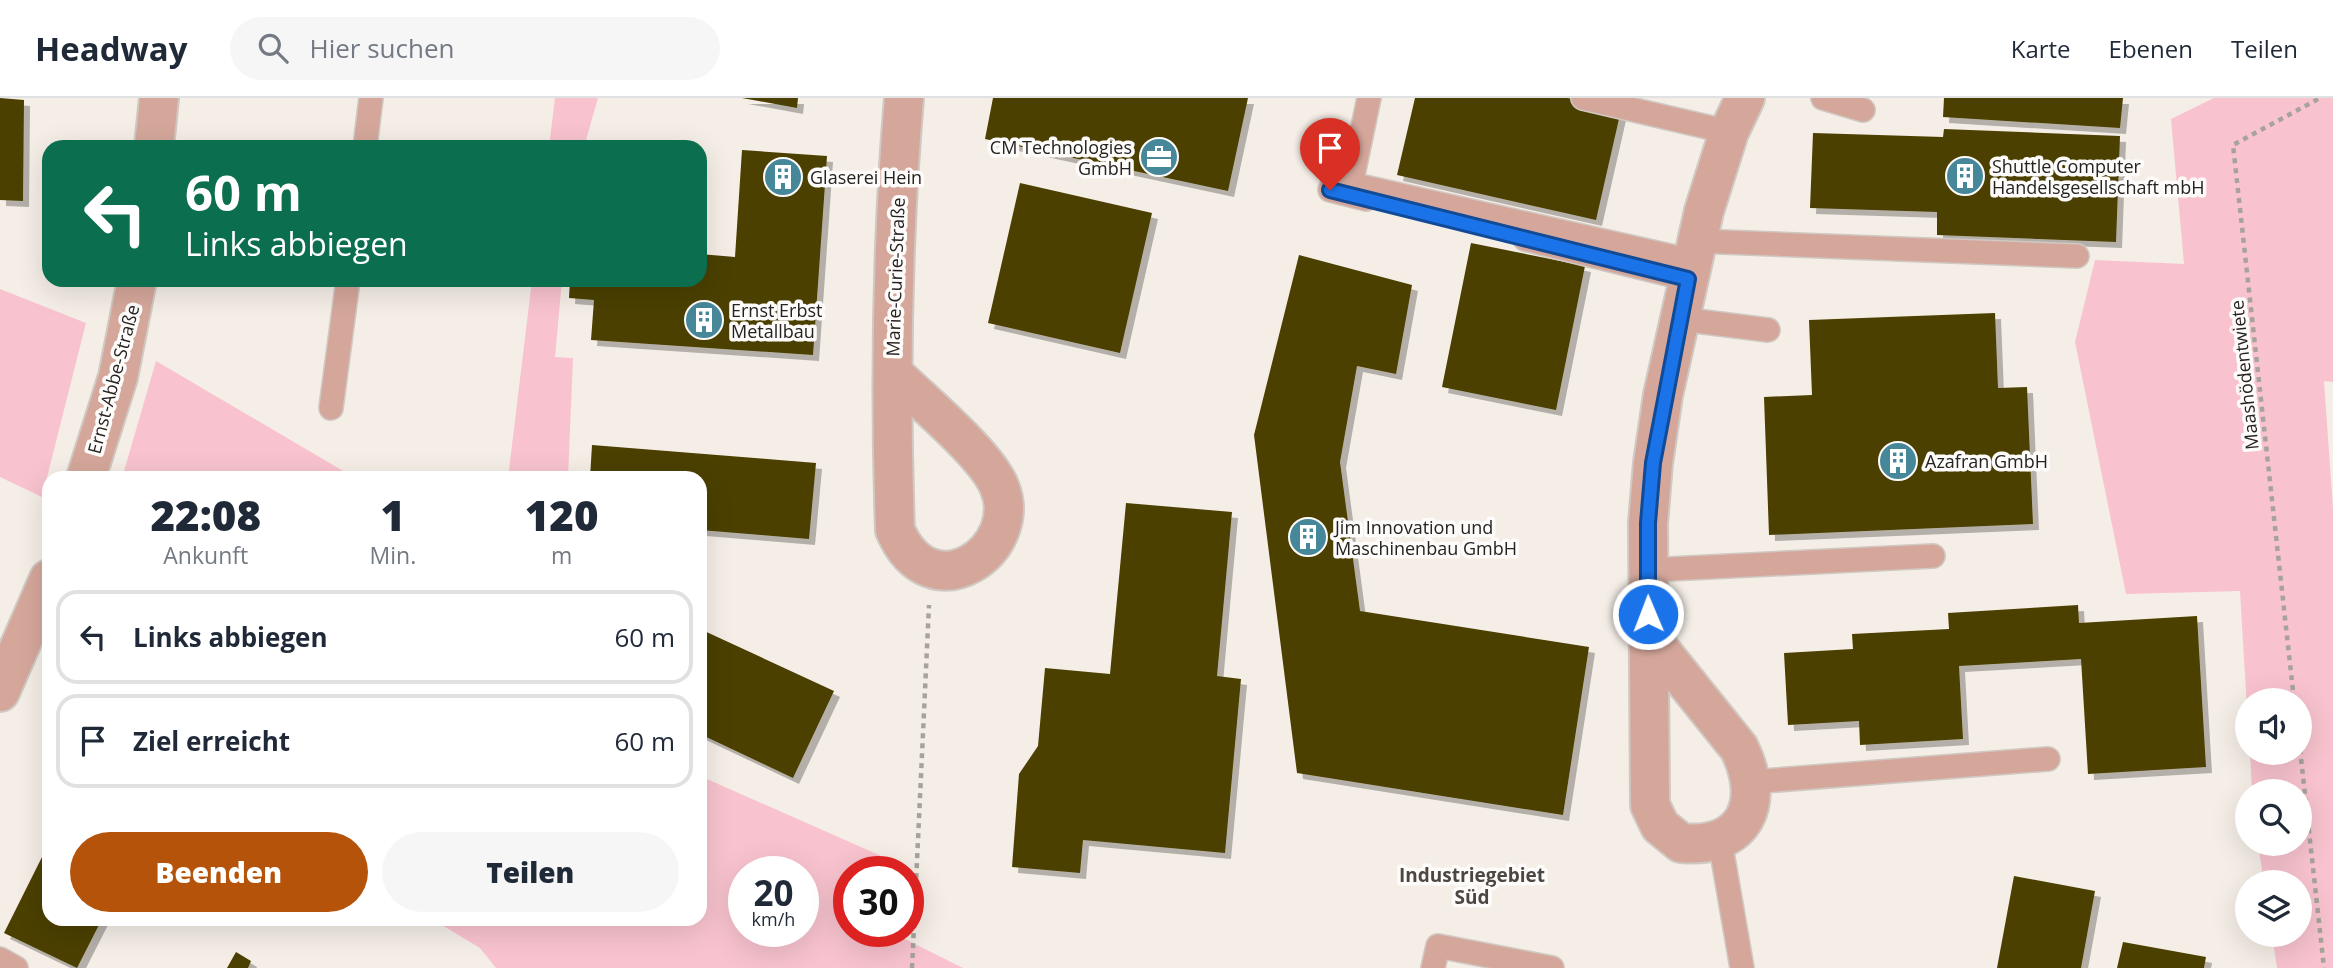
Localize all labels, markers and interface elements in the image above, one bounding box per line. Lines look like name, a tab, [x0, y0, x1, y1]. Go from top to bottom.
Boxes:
search box	[230, 17, 720, 80]
text: Headway	[35, 26, 188, 71]
icon: search	[254, 29, 292, 67]
text: Hier suchen	[310, 30, 455, 66]
text: Karte	[2011, 32, 2071, 65]
text: Ebenen	[2109, 32, 2193, 65]
text: Teilen	[2231, 32, 2298, 65]
pin	[1300, 118, 1360, 190]
icon: arrive	[1311, 129, 1349, 167]
place label: CM Technologies GmbH	[990, 135, 1132, 180]
office icon: CM Technologies GmbH	[1138, 136, 1180, 178]
place label: Shuttle Computer Handelsgesellschaft mbH	[1992, 154, 2205, 199]
building icon: Shuttle Computer Handelsgesellschaft mbH	[1944, 155, 1986, 197]
building icon: Glaserei Hein	[762, 156, 804, 198]
text: 60 m	[185, 159, 302, 225]
place label: Glaserei Hein	[810, 165, 922, 189]
icon: left	[70, 168, 161, 259]
street label: Marie-Curie-Straße	[880, 197, 910, 357]
text: Links abbiegen	[185, 222, 408, 265]
place label: Ernst Erbst Metallbau	[731, 298, 822, 343]
building icon: Ernst Erbst Metallbau	[683, 299, 725, 341]
street label: Maashödentwiete	[2224, 299, 2264, 451]
street label: Ernst-Abbe-Straße	[82, 302, 144, 456]
building icon: Azafran GmbH	[1877, 440, 1919, 482]
place label: Azafran GmbH	[1925, 449, 2048, 473]
text: 22:08	[150, 486, 261, 543]
text: 1	[381, 486, 405, 543]
text: 120	[525, 486, 599, 543]
place label: Jim Innovation und Maschinenbau GmbH	[1333, 515, 1517, 560]
building icon: Jim Innovation und Maschinenbau GmbH	[1287, 516, 1329, 558]
text: Ankunft	[163, 539, 248, 571]
text: Min.	[370, 539, 416, 571]
text: m	[551, 539, 572, 571]
position arrow	[1611, 577, 1685, 651]
icon: left	[74, 618, 112, 656]
text: Links abbiegen	[133, 619, 328, 655]
text: 60 m	[614, 619, 675, 655]
map controls	[2235, 688, 2312, 947]
button: sound	[2235, 688, 2312, 765]
icon: arrive	[74, 722, 112, 760]
text: Ziel erreicht	[133, 723, 290, 759]
text: 60 m	[614, 723, 675, 759]
button: search	[2235, 779, 2312, 856]
button: Beenden	[70, 832, 368, 912]
button: Teilen	[382, 832, 679, 912]
speed limit sign: 30	[833, 856, 924, 947]
district label: Industriegebiet Süd	[1399, 862, 1545, 910]
text: 20	[753, 869, 794, 916]
button: layers	[2235, 870, 2312, 947]
text: km/h	[752, 907, 795, 931]

